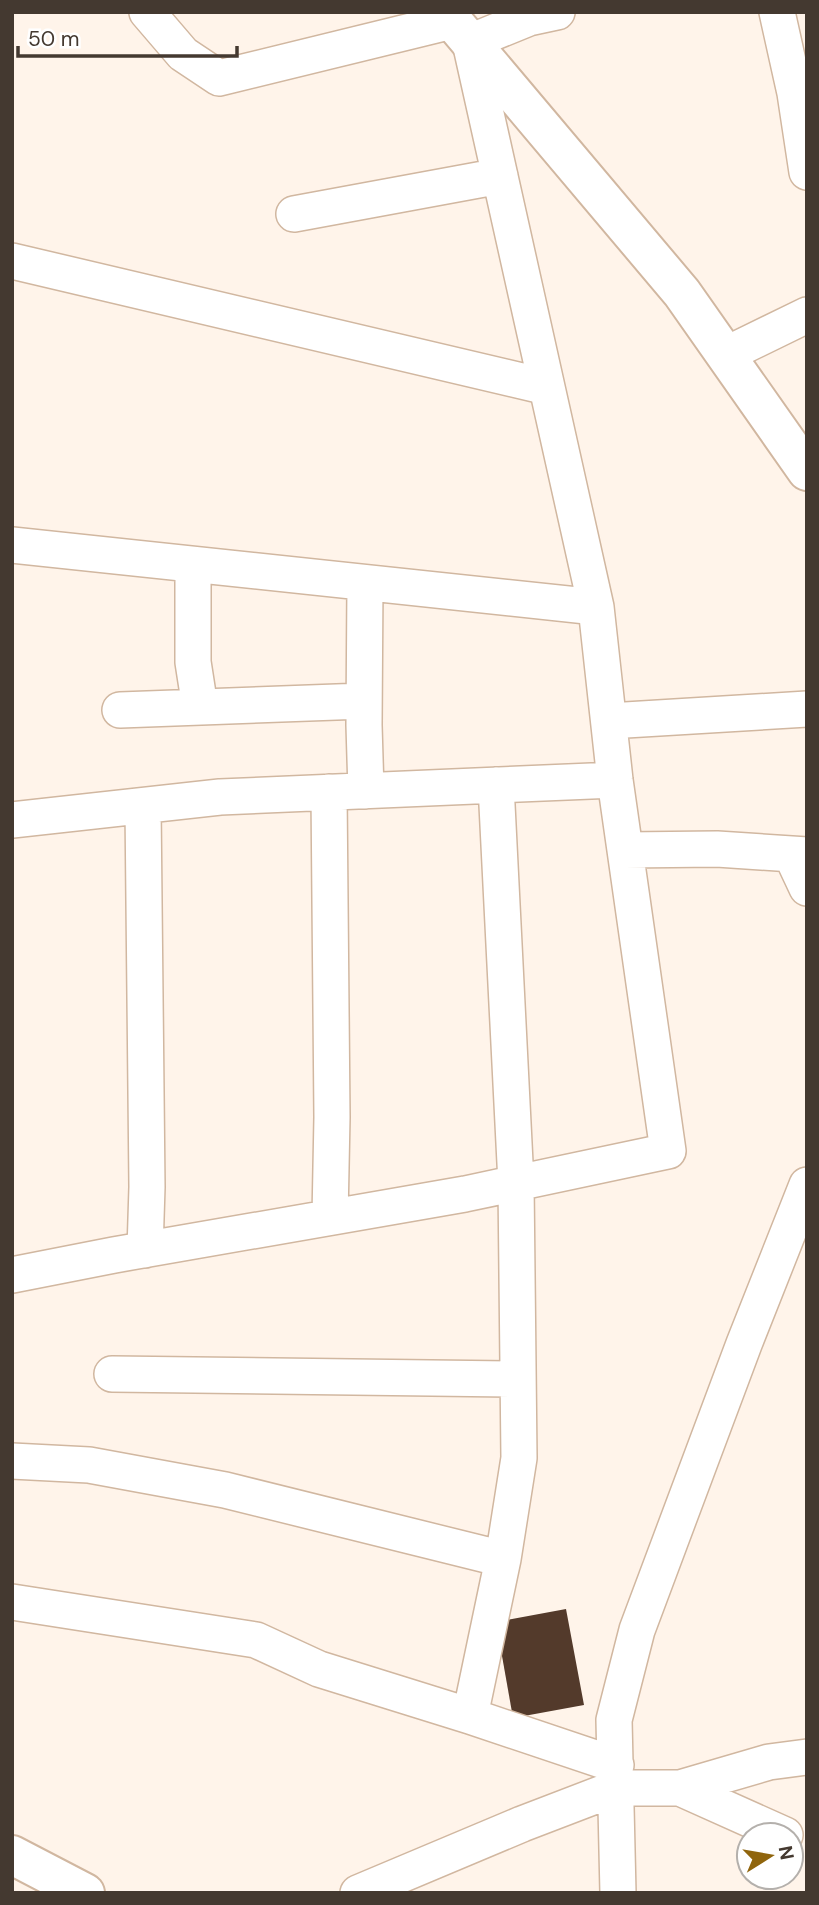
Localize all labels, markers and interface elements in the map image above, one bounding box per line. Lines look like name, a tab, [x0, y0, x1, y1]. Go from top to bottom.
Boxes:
scale bar	[18, 14, 236, 58]
text: 50 m	[28, 25, 79, 53]
north arrow	[735, 1821, 805, 1891]
text: N	[773, 1844, 800, 1862]

